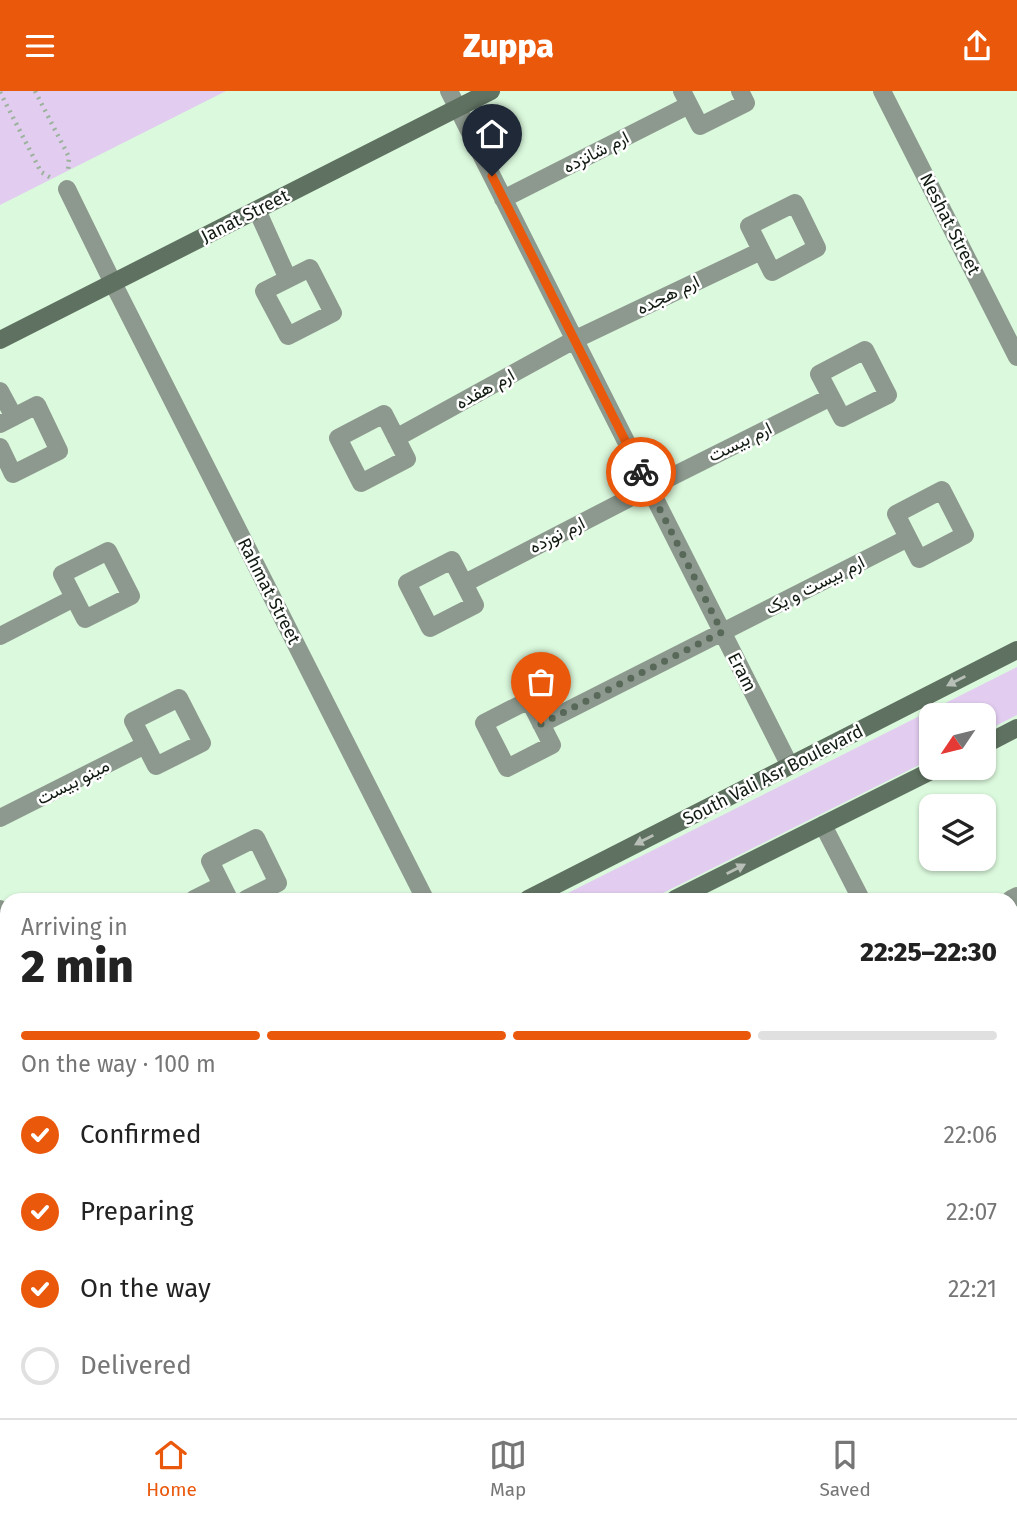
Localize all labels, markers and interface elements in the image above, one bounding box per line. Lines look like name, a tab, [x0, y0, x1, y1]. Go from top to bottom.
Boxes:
icon: menu	[21, 27, 59, 65]
text: Zuppa	[463, 27, 554, 65]
icon: share	[958, 27, 996, 65]
pin	[462, 104, 522, 176]
icon: home	[473, 115, 511, 153]
street label: ارم شانزده	[559, 126, 633, 179]
street label: Neshat Street	[915, 170, 985, 279]
street label: Janat Street	[197, 184, 293, 248]
street label: ارم هجده	[633, 270, 703, 321]
street label: ارم هفده	[452, 364, 519, 415]
street label: ارم بیست	[705, 417, 776, 468]
courier	[606, 437, 676, 507]
icon: bike	[622, 453, 660, 491]
street label: ارم نوزده	[526, 512, 589, 559]
street label: Rahmat Street	[233, 534, 305, 648]
street label: ارم بیست و یک	[762, 551, 869, 620]
street label: Eram	[723, 649, 761, 695]
pin	[511, 652, 571, 724]
icon: bag	[522, 663, 560, 701]
one-way arrow	[946, 675, 966, 687]
north arrow	[919, 703, 996, 781]
map controls	[919, 703, 996, 871]
street label: South Vali Asr Boulevard	[679, 720, 867, 830]
street label: مینو بیست	[33, 754, 113, 810]
button: layers	[919, 794, 996, 871]
one-way arrow	[634, 834, 654, 846]
one-way arrow	[726, 863, 746, 874]
text: Arriving in	[21, 913, 128, 941]
text: 22:25–22:30	[860, 937, 997, 968]
text: 2 min	[21, 939, 134, 994]
text: On the way · 100 m	[21, 1050, 216, 1078]
icon: check	[21, 1116, 59, 1154]
text: Confirmed	[80, 1119, 201, 1150]
text: 22:06	[944, 1121, 997, 1149]
icon: check	[21, 1193, 59, 1231]
text: Preparing	[80, 1196, 193, 1227]
text: 22:07	[946, 1198, 997, 1226]
icon: check	[21, 1270, 59, 1308]
text: On the way	[80, 1273, 211, 1304]
text: 22:21	[948, 1275, 997, 1303]
text: Delivered	[80, 1350, 192, 1381]
tab: Home	[146, 1436, 197, 1501]
tab: Map	[489, 1436, 527, 1501]
tab: Saved	[819, 1436, 871, 1501]

